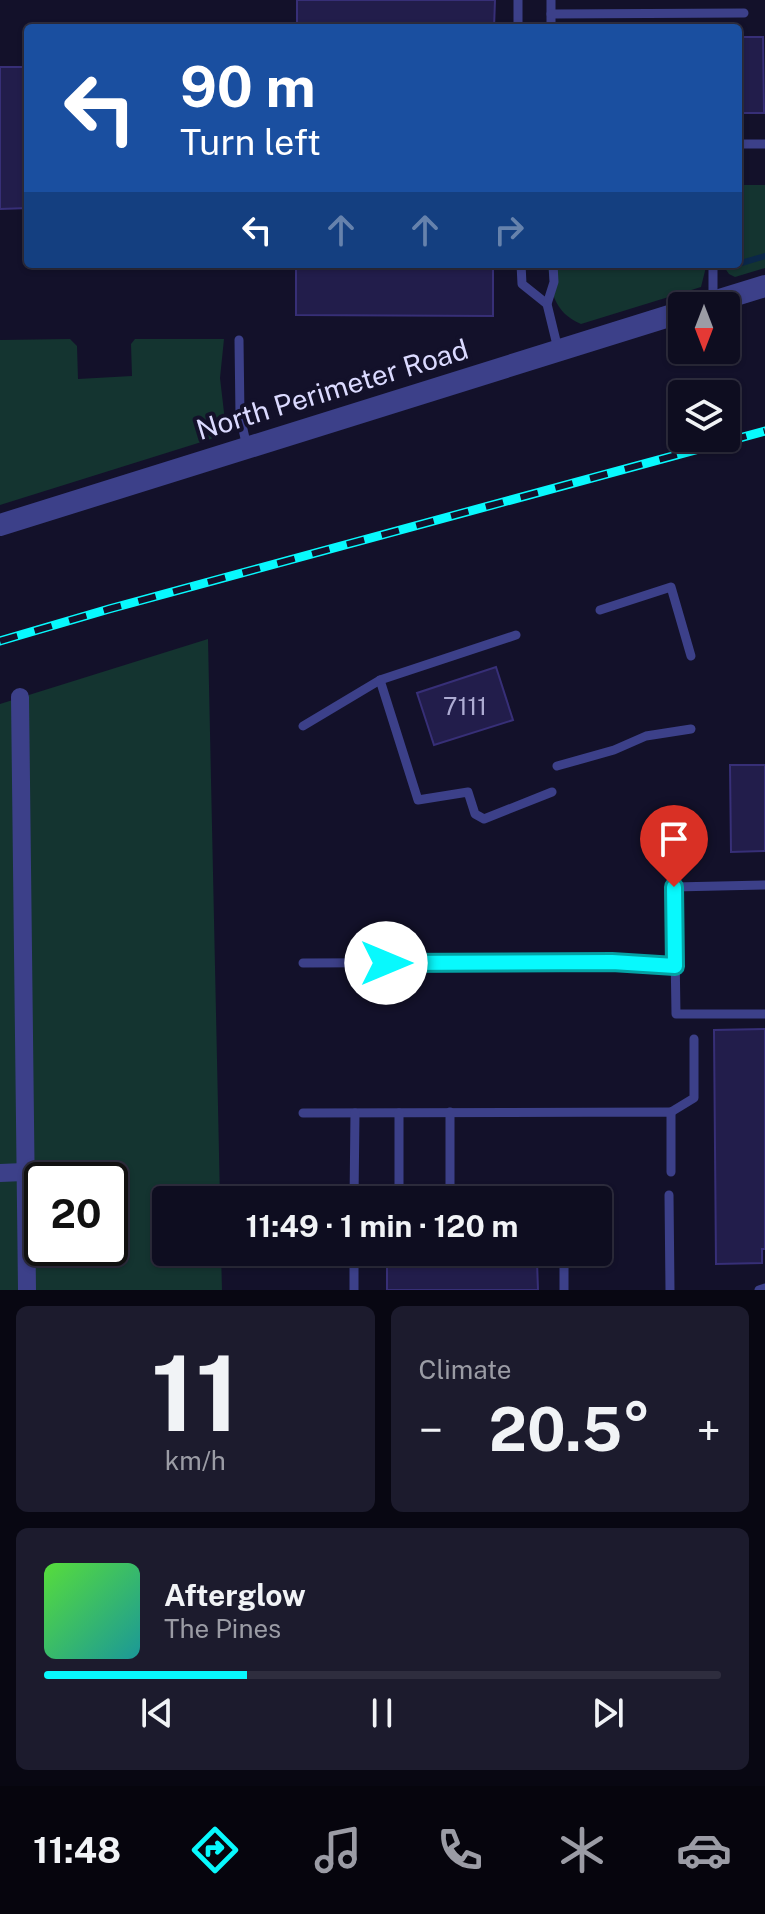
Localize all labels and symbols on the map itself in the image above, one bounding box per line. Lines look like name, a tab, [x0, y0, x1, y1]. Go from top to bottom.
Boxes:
north arrow	[668, 292, 740, 364]
street label: North Perimeter Road	[192, 332, 472, 446]
house number: 7111	[443, 692, 487, 720]
pin	[640, 805, 708, 887]
position arrow	[344, 921, 428, 1005]
speed limit sign: 20	[24, 1162, 128, 1266]

